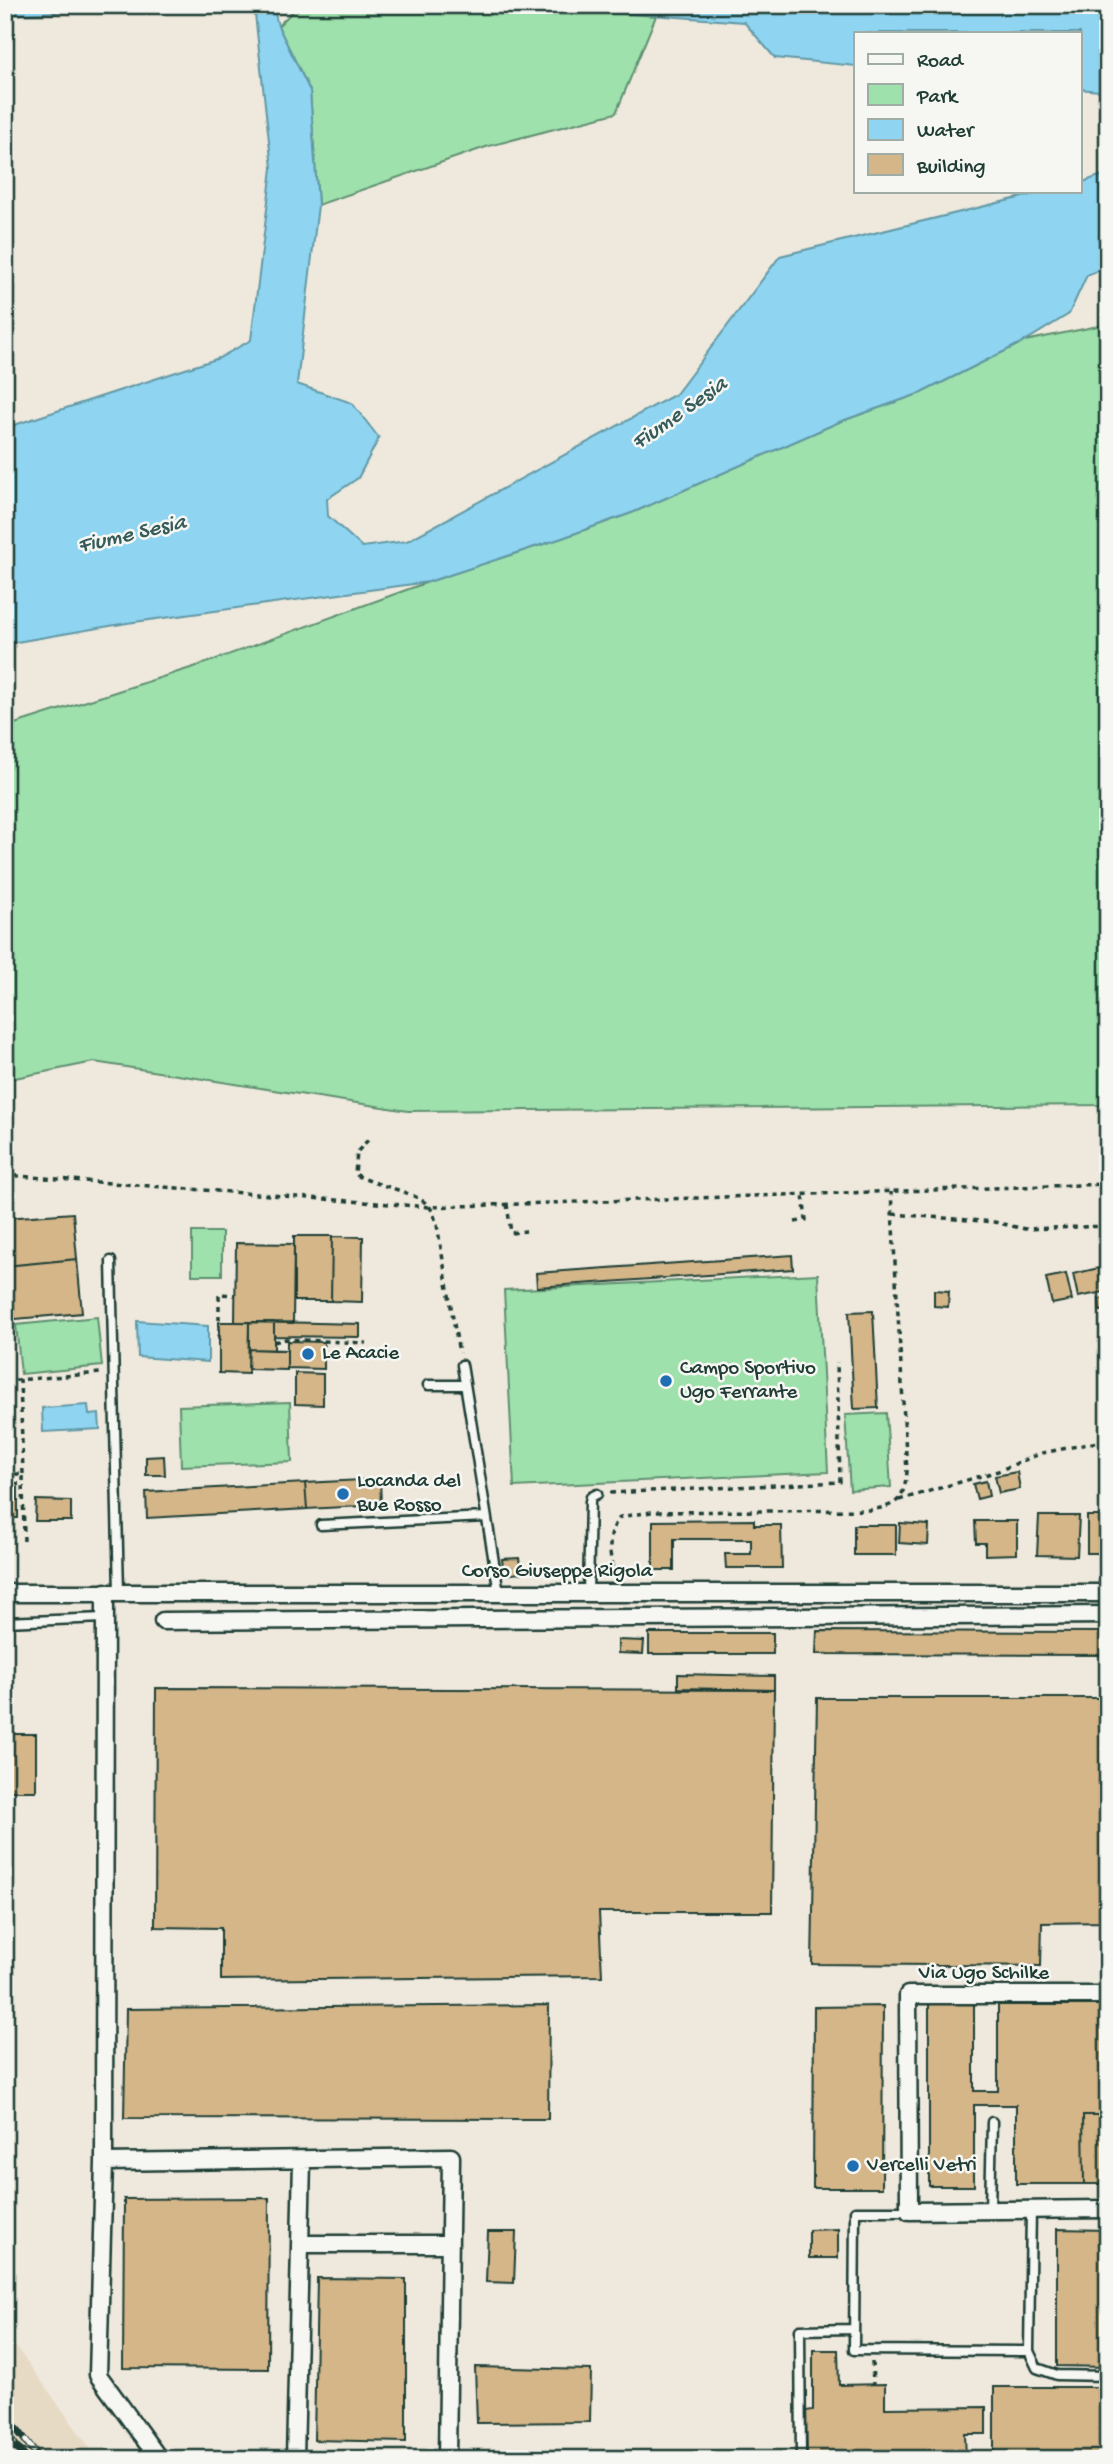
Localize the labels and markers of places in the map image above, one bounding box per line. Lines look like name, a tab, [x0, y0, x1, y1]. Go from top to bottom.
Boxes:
place label: Le Acacie	[322, 1342, 400, 1367]
marker: Le Acacie	[300, 1346, 316, 1362]
place label: Campo Sportivo Ugo Ferrante	[680, 1357, 816, 1406]
marker: Campo Sportivo Ugo Ferrante	[658, 1373, 674, 1389]
place label: Locanda del Bue Rosso	[356, 1470, 461, 1519]
marker: Locanda del Bue Rosso	[335, 1486, 351, 1502]
place label: Vercelli Vetri	[866, 2154, 977, 2179]
marker: Vercelli Vetri	[845, 2158, 861, 2174]

